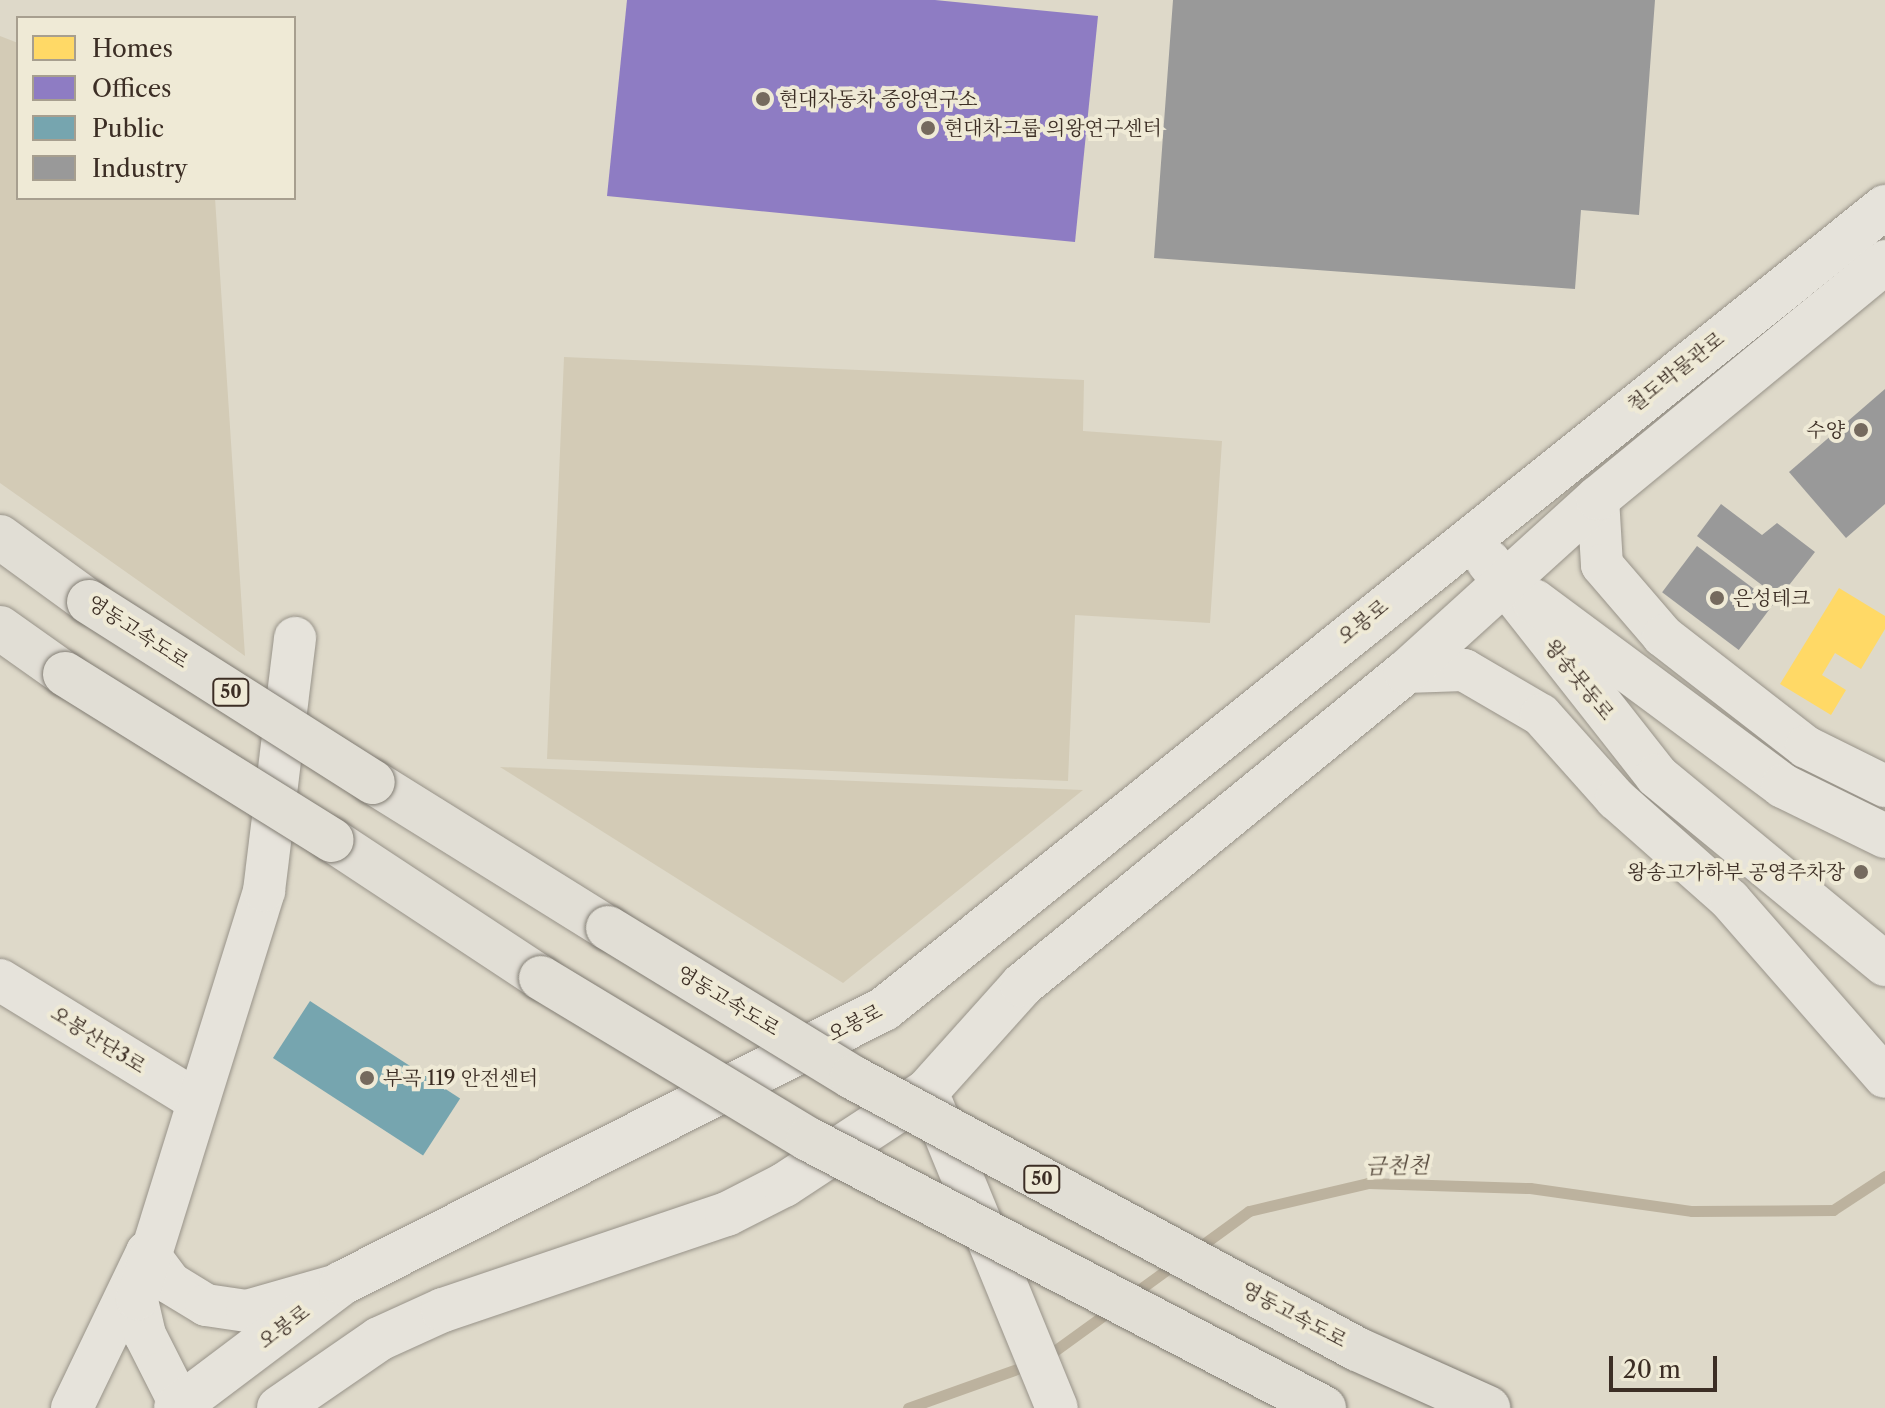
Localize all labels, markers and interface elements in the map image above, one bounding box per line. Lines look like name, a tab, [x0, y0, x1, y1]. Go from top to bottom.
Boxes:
legend	[16, 16, 296, 200]
text: Homes	[92, 34, 173, 63]
text: Offices	[92, 74, 172, 103]
place label: 현대자동차 중앙연구소	[779, 87, 978, 111]
marker: 현대자동차 중앙연구소	[754, 90, 772, 108]
text: Public	[92, 114, 164, 143]
place label: 현대차그룹 의왕연구센터	[944, 116, 1162, 140]
marker: 현대차그룹 의왕연구센터	[919, 119, 937, 137]
text: Industry	[92, 154, 188, 183]
street label: 철도박물관로	[1623, 327, 1729, 417]
place label: 수양	[1806, 418, 1845, 442]
marker: 수양	[1852, 421, 1870, 439]
place label: 은성테크	[1733, 586, 1810, 610]
marker: 은성테크	[1708, 589, 1726, 607]
street label: 영동고속도로	[83, 590, 193, 674]
street label: 오봉로	[1333, 594, 1393, 650]
street label: 왕송못동로	[1539, 635, 1619, 725]
road number: 50	[211, 678, 251, 706]
place label: 왕송고가하부 공영주차장	[1627, 860, 1845, 884]
marker: 왕송고가하부 공영주차장	[1852, 863, 1870, 881]
street label: 영동고속도로	[672, 961, 784, 1041]
street label: 오봉로	[824, 999, 886, 1047]
street label: 오봉산단3로	[46, 1001, 150, 1079]
place label: 부곡 119 안전센터	[383, 1066, 538, 1090]
marker: 부곡 119 안전센터	[358, 1069, 376, 1087]
water label: 금천천	[1365, 1152, 1429, 1180]
road number: 50	[1022, 1165, 1062, 1193]
street label: 영동고속도로	[1237, 1277, 1351, 1353]
street label: 오봉로	[254, 1300, 314, 1354]
scale bar	[1613, 1340, 1721, 1390]
text: 20 m	[1623, 1355, 1681, 1384]

